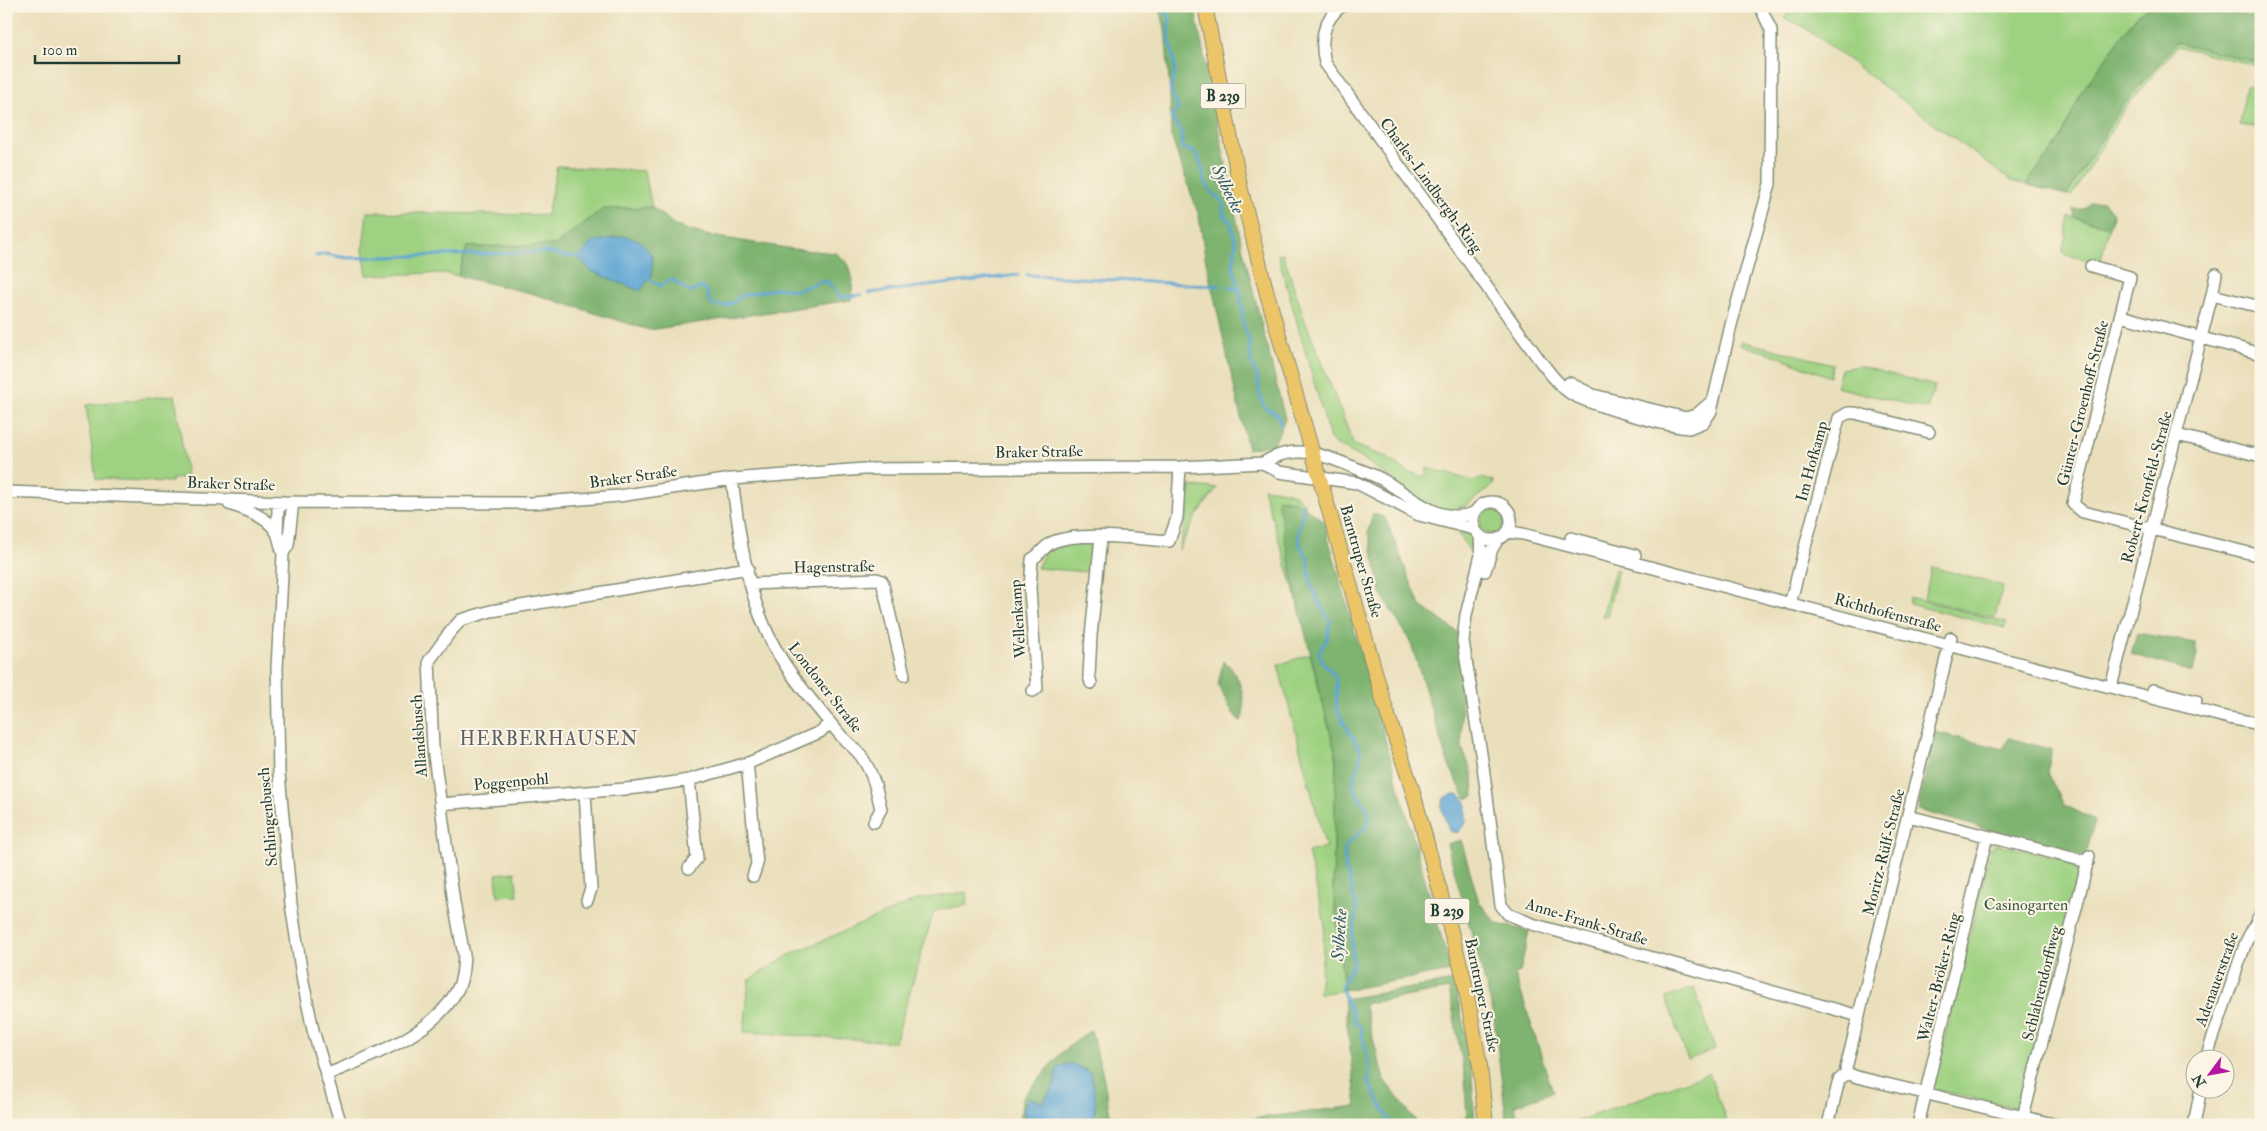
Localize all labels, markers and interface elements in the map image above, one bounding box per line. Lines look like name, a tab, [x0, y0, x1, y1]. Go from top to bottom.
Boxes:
scale bar	[35, 32, 179, 64]
text: 100 m	[42, 41, 78, 60]
road number: B 239	[1200, 84, 1246, 108]
street label: Charles-Lindbergh-Ring	[1375, 114, 1488, 258]
water label: Sylbecke	[1205, 160, 1250, 219]
street label: Günter-Groenhoff-Straße	[2053, 318, 2113, 488]
street label: Robert-Kronfeld-Straße	[2117, 409, 2177, 566]
street label: Im Hofkamp	[1792, 419, 1833, 504]
street label: Braker Straße	[995, 441, 1084, 463]
street label: Braker Straße	[588, 461, 679, 493]
street label: Braker Straße	[186, 472, 276, 496]
street label: Barntruper Straße	[1334, 502, 1387, 621]
street label: Hagenstraße	[793, 556, 875, 578]
street label: Wellenkamp	[1005, 579, 1032, 660]
street label: Richthofenstraße	[1832, 589, 1944, 637]
street label: Londoner Straße	[784, 638, 867, 737]
street label: Allandsbusch	[406, 693, 432, 779]
district label: HERBERHAUSEN	[460, 727, 638, 751]
street label: Schlingenbusch	[254, 766, 282, 867]
street label: Poggenpohl	[473, 769, 550, 796]
street label: Moritz-Rülf-Straße	[1859, 786, 1910, 918]
street label: Anne-Frank-Straße	[1522, 894, 1651, 950]
park label: Casinogarten	[1984, 895, 2068, 915]
road number: B 239	[1424, 898, 1470, 924]
water label: Sylbecke	[1326, 907, 1353, 963]
street label: Walter-Bröker-Ring	[1913, 909, 1965, 1045]
street label: Schlabrendorffweg	[2018, 922, 2066, 1043]
street label: Adenauerstraße	[2190, 929, 2243, 1030]
street label: Barntruper Straße	[1459, 936, 1504, 1055]
north arrow	[2184, 1048, 2234, 1098]
text: N	[2189, 1070, 2210, 1091]

